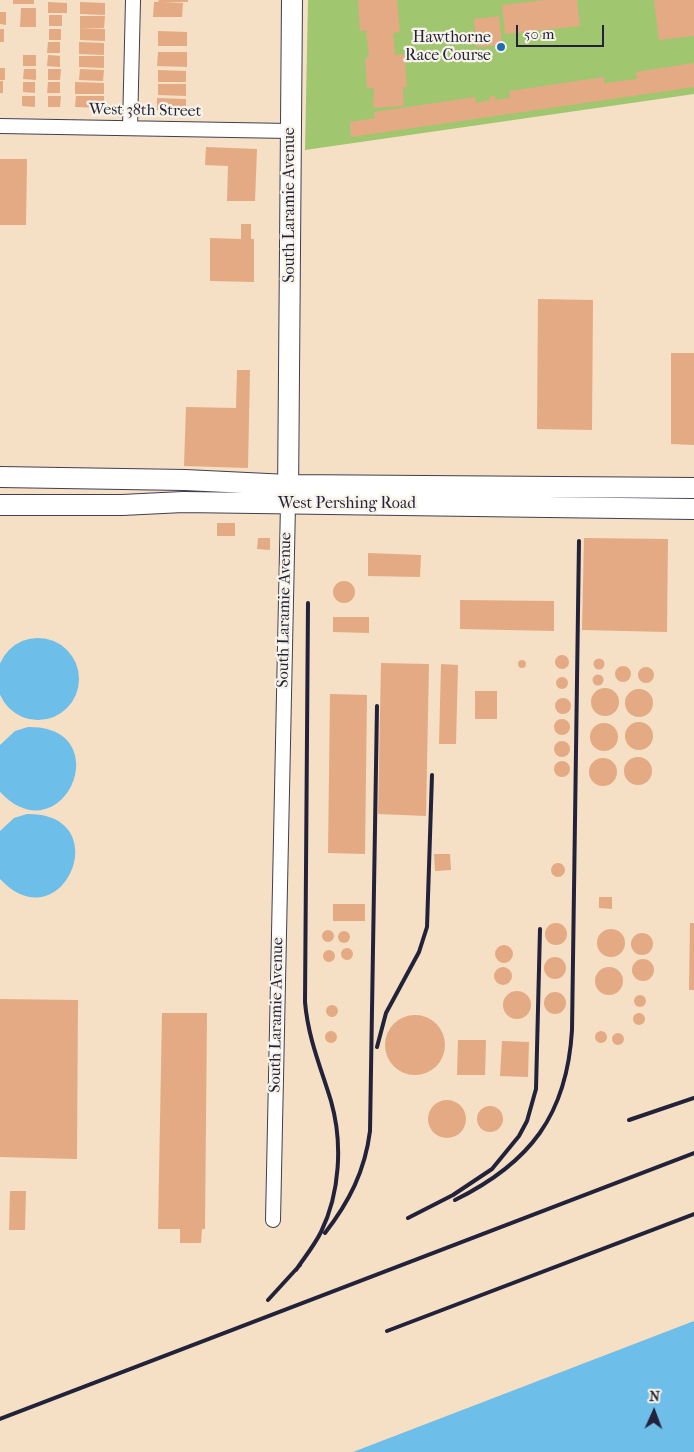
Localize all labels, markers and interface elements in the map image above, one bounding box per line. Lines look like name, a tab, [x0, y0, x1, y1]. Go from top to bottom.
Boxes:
scale bar	[519, 15, 606, 47]
text: 50 m	[524, 25, 554, 43]
place label: Hawthorne Race Course	[405, 28, 491, 66]
marker: Hawthorne Race Course	[495, 41, 507, 53]
street label: West 38th Street	[89, 100, 201, 122]
street label: South Laramie Avenue	[280, 127, 300, 283]
street label: West Pershing Road	[278, 494, 416, 514]
street label: South Laramie Avenue	[274, 532, 296, 688]
street label: South Laramie Avenue	[266, 937, 288, 1093]
north arrow	[629, 1387, 679, 1437]
text: N	[649, 1388, 660, 1405]

